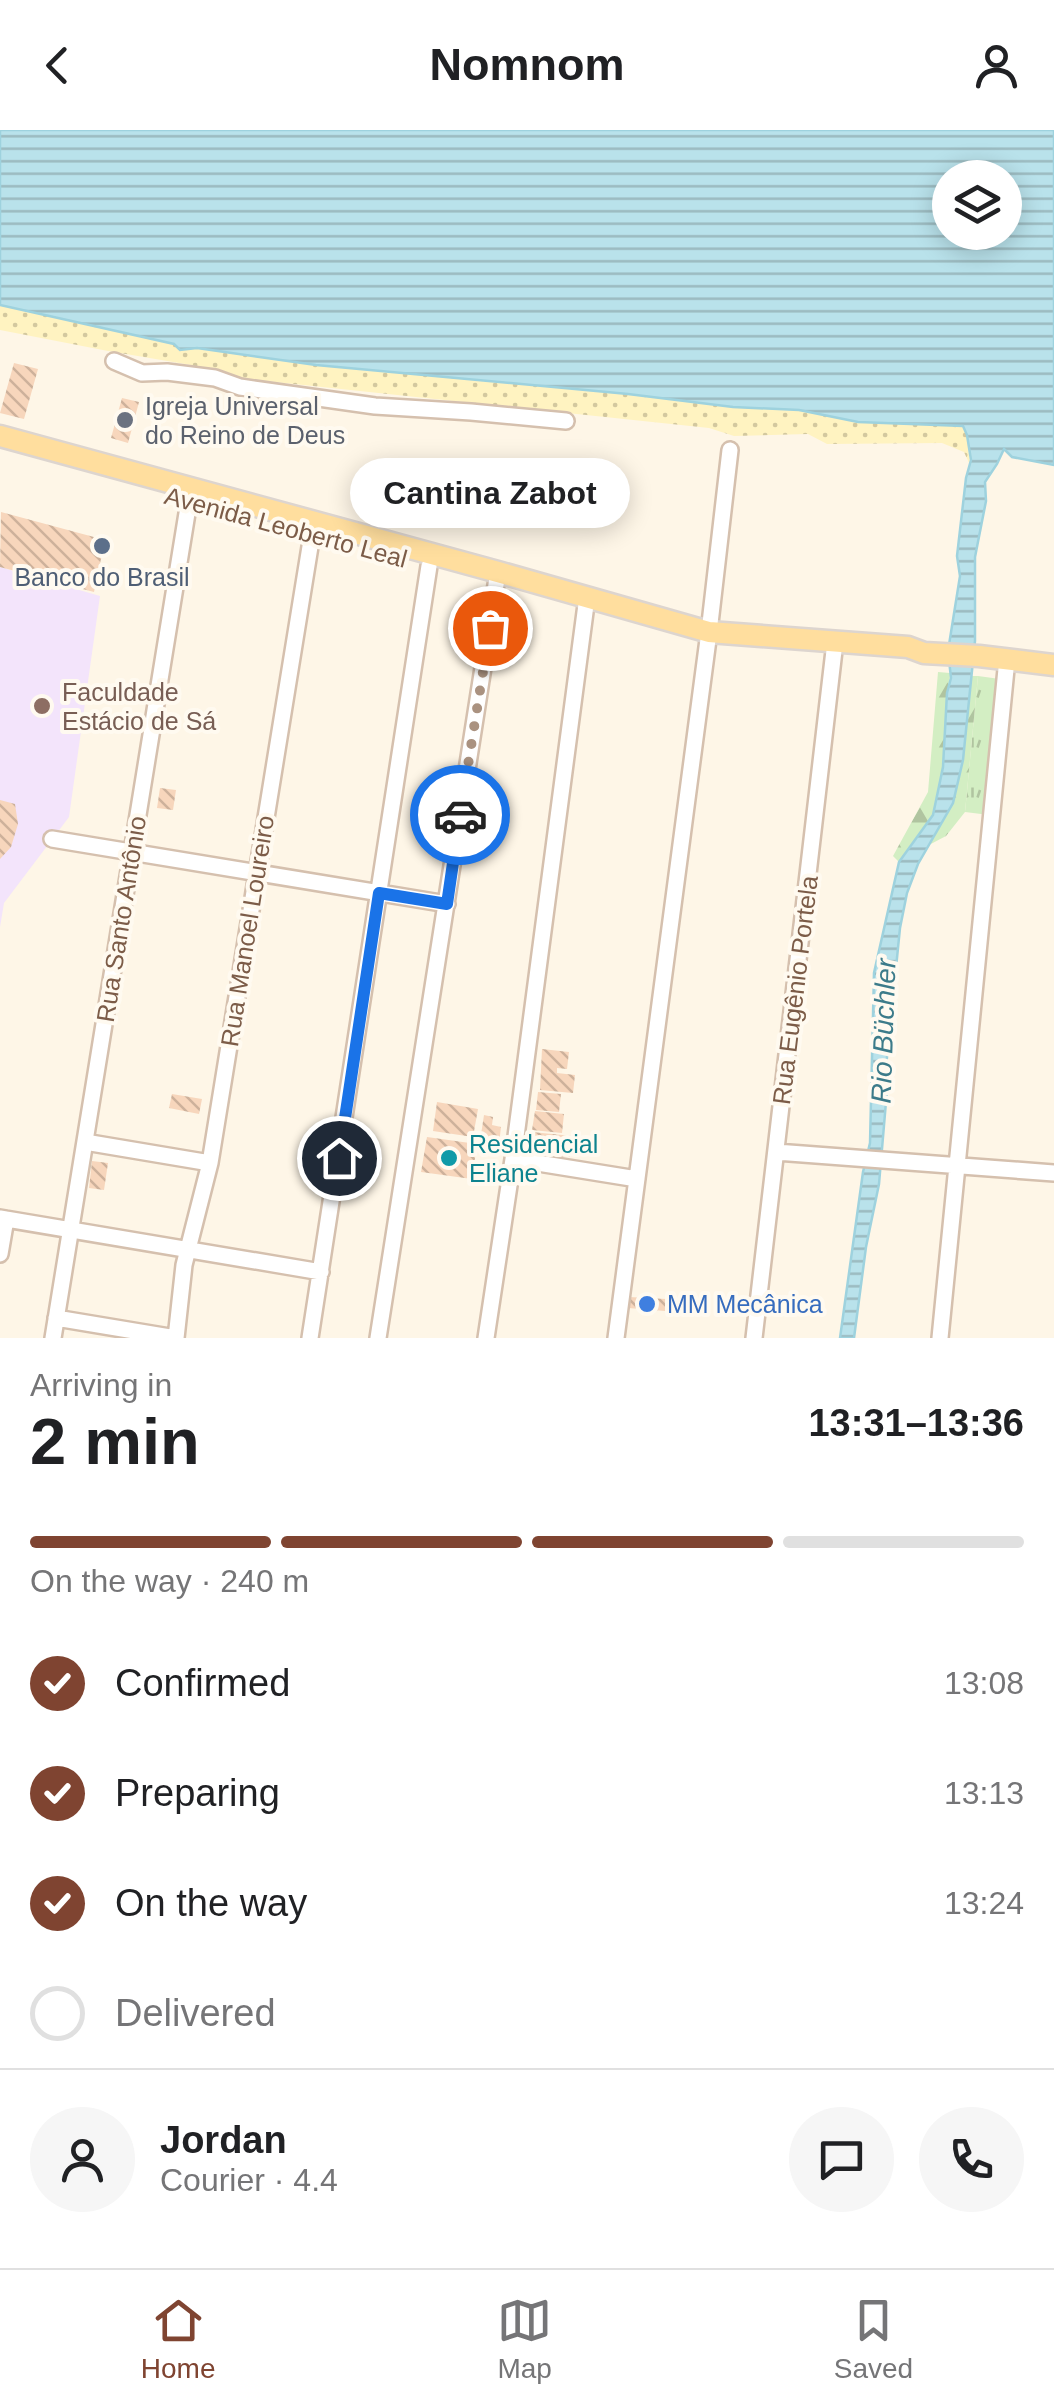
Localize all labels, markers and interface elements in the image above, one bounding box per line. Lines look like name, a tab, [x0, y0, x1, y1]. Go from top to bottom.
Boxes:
icon: back	[30, 38, 85, 93]
icon: person	[969, 38, 1024, 93]
text: Nomnom	[430, 39, 625, 90]
map controls	[932, 160, 1022, 250]
button: layers	[932, 160, 1022, 250]
place label: Igreja Universal do Reino de Deus	[145, 392, 345, 449]
marker: Igreja Universal do Reino de Deus	[114, 409, 136, 431]
callout: Cantina Zabot	[350, 458, 630, 528]
text: Cantina Zabot	[383, 475, 597, 511]
street label: Avenida Leoberto Leal	[162, 481, 410, 573]
marker: Banco do Brasil	[91, 535, 113, 557]
place label: Banco do Brasil	[14, 563, 190, 591]
pin	[448, 586, 533, 671]
icon: bag	[463, 601, 518, 656]
place label: Faculdade Estácio de Sá	[62, 678, 216, 735]
marker: Faculdade Estácio de Sá	[31, 695, 53, 717]
courier	[410, 765, 510, 865]
icon: car	[433, 788, 488, 843]
street label: Rua Santo Antônio	[91, 814, 151, 1024]
street label: Rua Manoel Loureiro	[215, 814, 279, 1048]
street label: Rua Eugênio Portela	[767, 874, 823, 1106]
water label: Rio Büchler	[865, 956, 902, 1104]
pin	[297, 1116, 382, 1201]
place label: Residencial Eliane	[469, 1130, 598, 1187]
icon: home	[312, 1131, 367, 1186]
marker: Residencial Eliane	[438, 1147, 460, 1169]
place label: MM Mecânica	[667, 1290, 823, 1318]
marker: MM Mecânica	[636, 1293, 658, 1315]
text: Arriving in	[30, 1367, 172, 1403]
text: 13:31–13:36	[808, 1402, 1024, 1444]
text: 2 min	[30, 1405, 200, 1478]
text: On the way · 240 m	[30, 1563, 309, 1599]
icon: check	[30, 1656, 85, 1711]
text: Confirmed	[115, 1662, 290, 1704]
text: 13:08	[944, 1665, 1024, 1701]
icon: check	[30, 1766, 85, 1821]
text: Preparing	[115, 1772, 280, 1814]
text: 13:13	[944, 1775, 1024, 1811]
icon: check	[30, 1876, 85, 1931]
text: On the way	[115, 1882, 307, 1924]
text: 13:24	[944, 1885, 1024, 1921]
text: Delivered	[115, 1992, 276, 2034]
button: person	[30, 2107, 135, 2212]
button: chat	[789, 2107, 894, 2212]
button: phone	[919, 2107, 1024, 2212]
text: Jordan	[160, 2119, 287, 2161]
text: Courier · 4.4	[160, 2162, 338, 2198]
tab: Home	[141, 2293, 216, 2385]
tab: Map	[497, 2293, 552, 2385]
tab: Saved	[834, 2293, 913, 2385]

